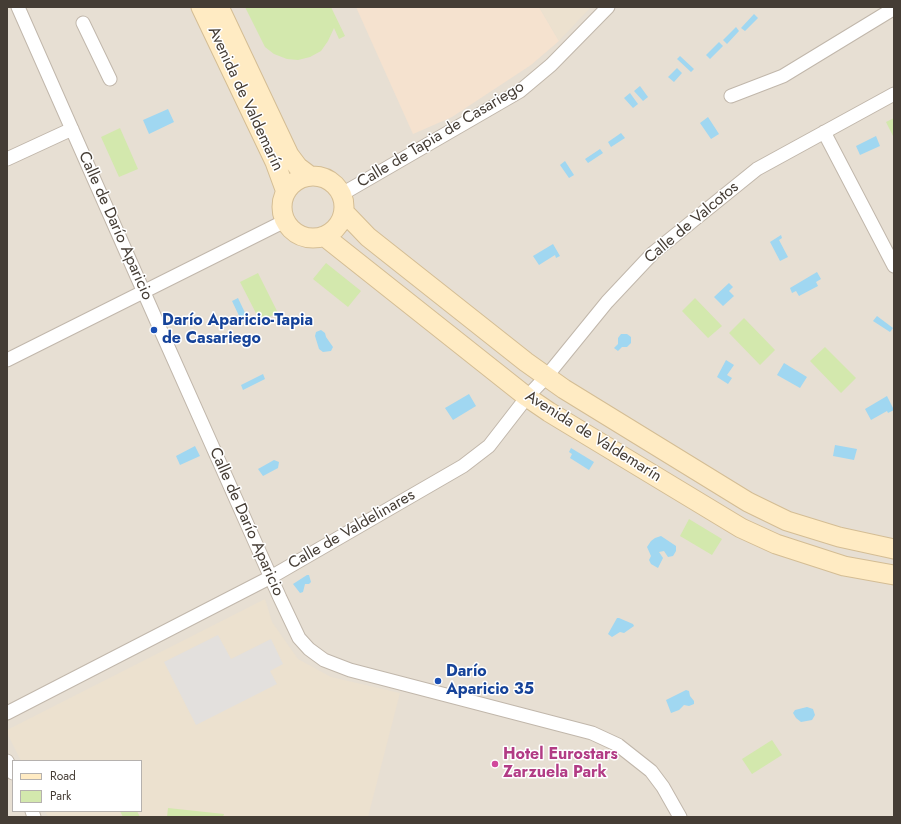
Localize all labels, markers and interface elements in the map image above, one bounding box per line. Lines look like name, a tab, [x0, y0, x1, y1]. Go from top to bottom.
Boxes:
street label: Avenida de Valdemarín	[203, 24, 287, 174]
street label: Calle de Tapia de Casariego	[354, 78, 528, 192]
street label: Calle de Darío Aparicio	[74, 149, 156, 303]
street label: Calle de Valcotos	[641, 178, 743, 268]
place label: Darío Aparicio-Tapia de Casariego	[162, 311, 313, 349]
marker: Darío Aparicio-Tapia de Casariego	[149, 325, 159, 335]
street label: Avenida de Valdemarín	[521, 387, 665, 487]
street label: Calle de Darío Aparicio	[205, 445, 287, 599]
street label: Calle de Valdelinares	[285, 486, 419, 574]
place label: Darío Aparicio 35	[446, 662, 534, 700]
marker: Darío Aparicio 35	[433, 676, 443, 686]
place label: Hotel Eurostars Zarzuela Park	[503, 745, 618, 783]
marker: Hotel Eurostars Zarzuela Park	[490, 759, 500, 769]
legend	[12, 760, 142, 812]
text: Road	[50, 767, 76, 785]
text: Park	[50, 787, 71, 805]

